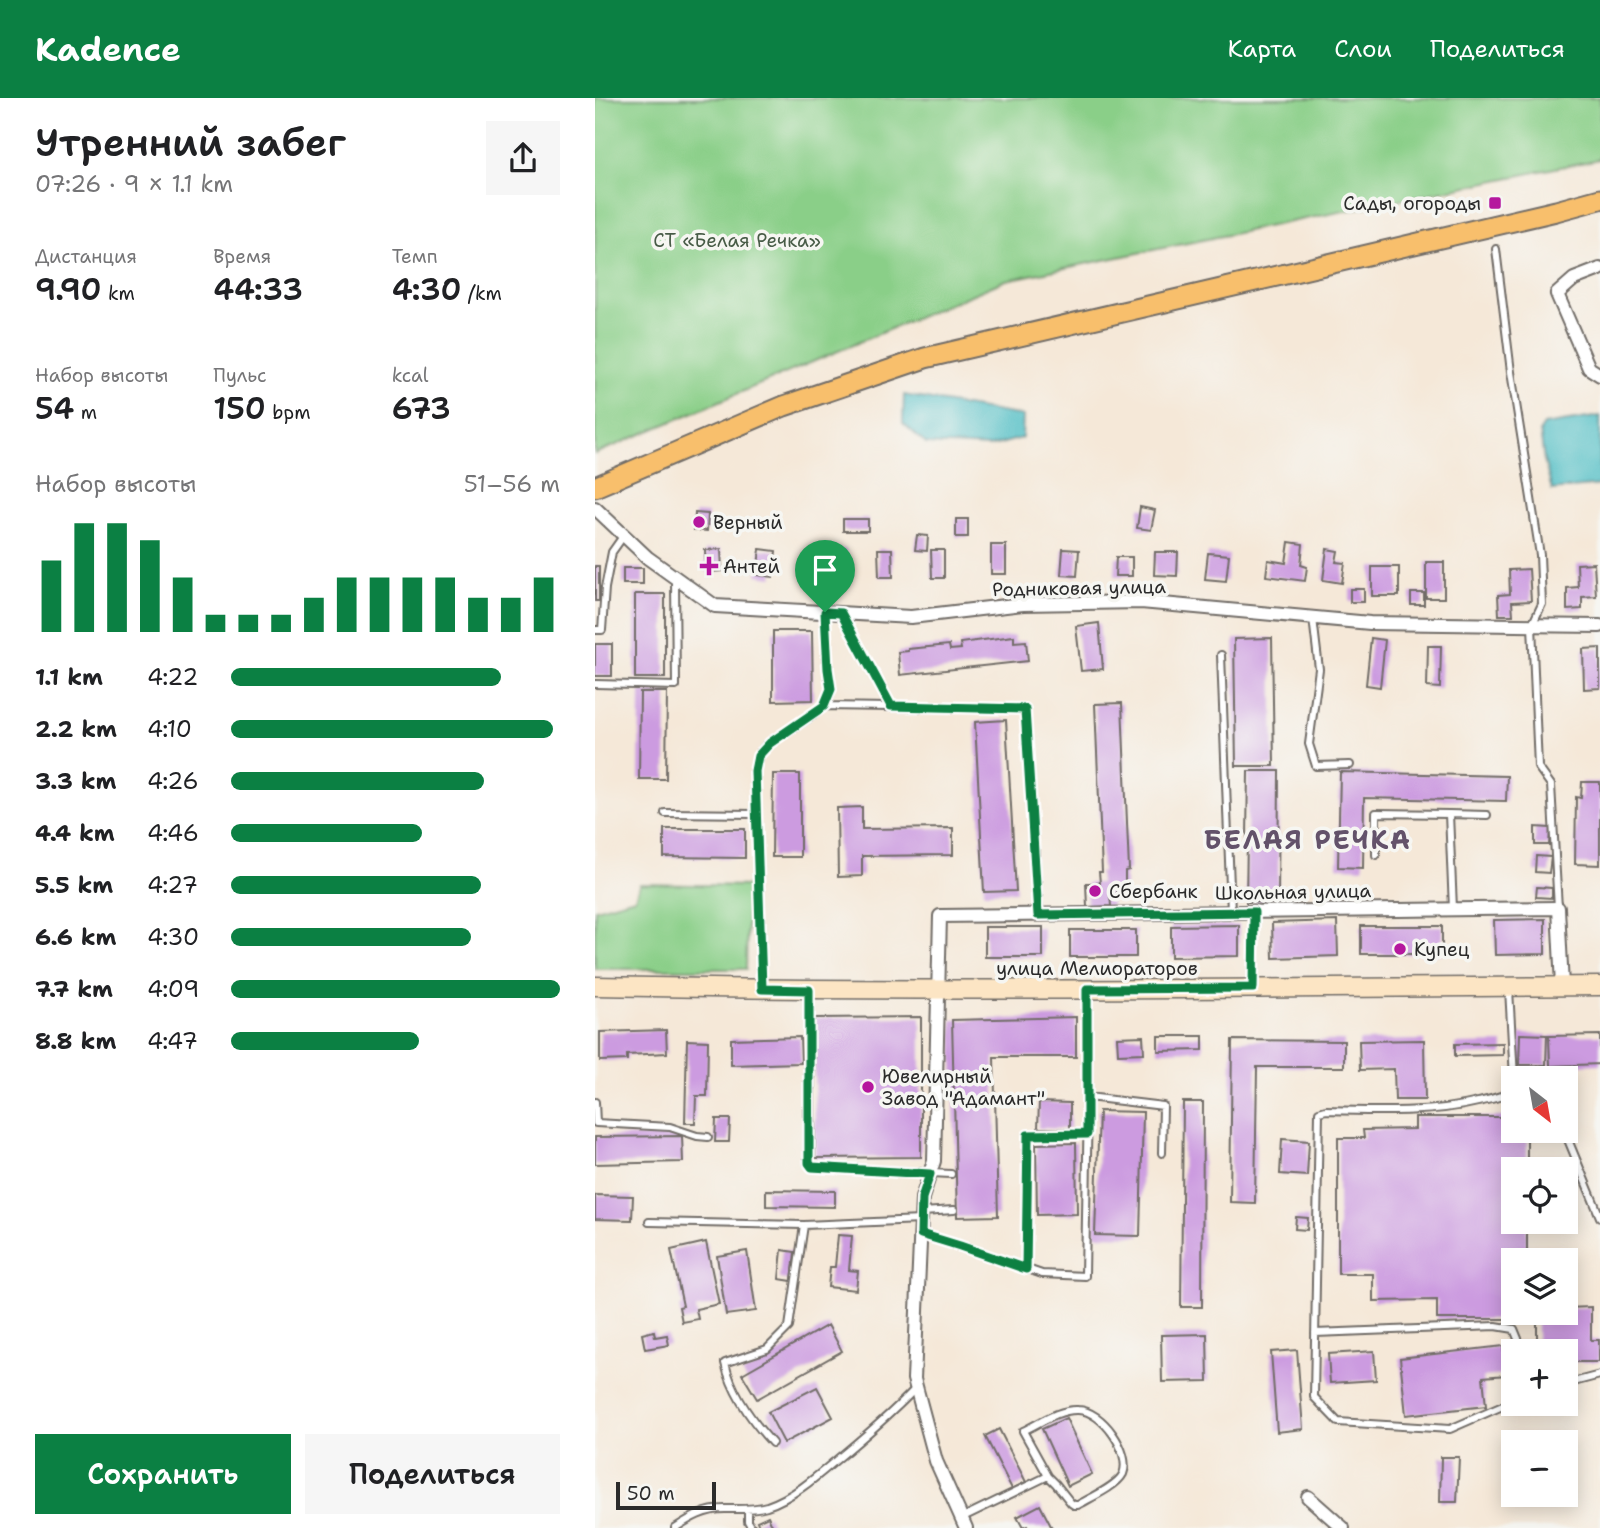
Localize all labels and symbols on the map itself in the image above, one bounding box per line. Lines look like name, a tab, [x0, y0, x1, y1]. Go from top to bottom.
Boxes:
place label: Сады, огороды	[1343, 191, 1481, 216]
marker: Сады, огороды	[1487, 195, 1503, 211]
park label: СТ «Белая Речка»	[653, 228, 821, 253]
place label: Верный	[713, 510, 783, 535]
marker: Верный	[691, 514, 707, 530]
pin	[795, 540, 855, 612]
place label: Антей	[723, 554, 780, 579]
marker: Антей	[701, 558, 717, 574]
street label: Родниковая улица	[992, 574, 1166, 602]
district label: БЕЛАЯ РЕЧКА	[1204, 822, 1412, 857]
street label: Школьная улица	[1215, 878, 1372, 906]
place label: Сбербанк	[1109, 879, 1198, 904]
marker: Сбербанк	[1087, 883, 1103, 899]
place label: Купец	[1414, 937, 1470, 962]
marker: Купец	[1392, 941, 1408, 957]
street label: улица Мелиораторов	[996, 956, 1198, 981]
place label: Ювелирный Завод "Адамант"	[882, 1064, 1045, 1111]
north arrow	[1501, 1066, 1579, 1143]
marker: Ювелирный Завод "Адамант"	[860, 1079, 876, 1095]
scale bar	[616, 1479, 716, 1511]

